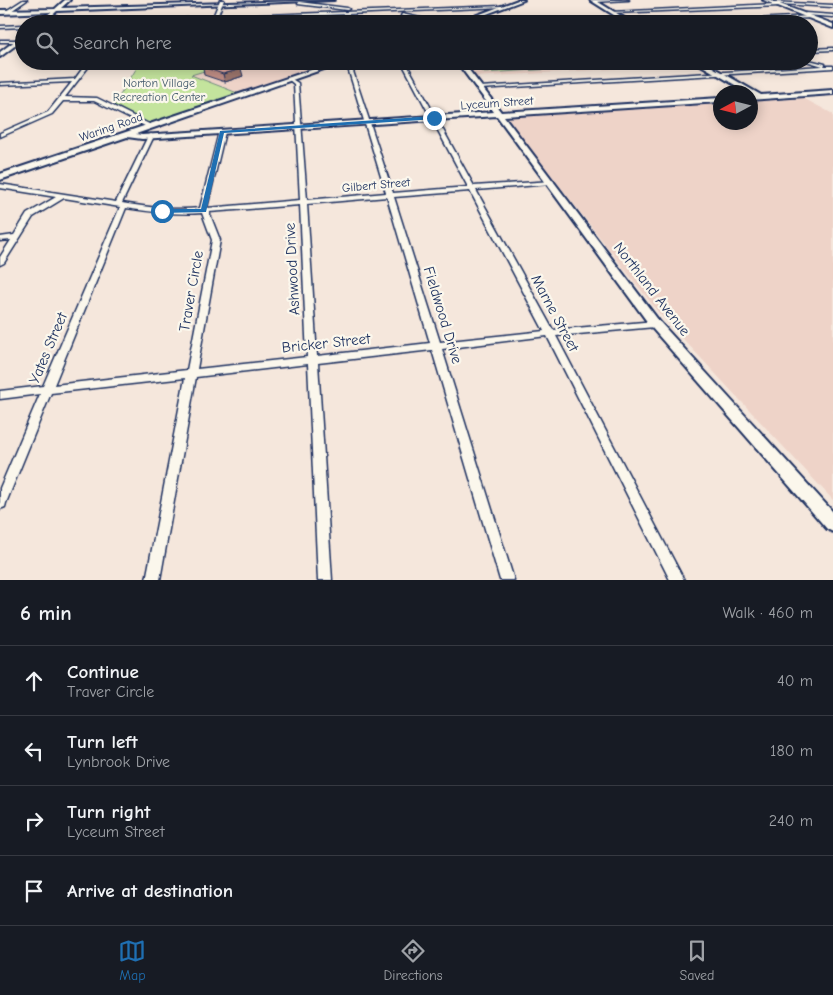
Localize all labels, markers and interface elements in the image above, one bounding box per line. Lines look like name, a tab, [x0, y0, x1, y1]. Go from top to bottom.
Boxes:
search box	[15, 15, 818, 70]
icon: search	[33, 29, 61, 57]
text: Search here	[73, 32, 172, 54]
park label: Norton Village Recreation Center	[113, 76, 206, 104]
north arrow	[713, 85, 758, 130]
street label: Lyceum Street	[460, 93, 535, 113]
route end	[423, 107, 446, 130]
street label: Waring Road	[77, 110, 145, 144]
street label: Gilbert Street	[341, 175, 411, 195]
route start	[151, 200, 174, 223]
street label: Ashwood Drive	[281, 222, 303, 316]
street label: Northland Avenue	[610, 239, 694, 340]
street label: Traver Circle	[175, 249, 207, 333]
street label: Fieldwood Drive	[420, 264, 466, 366]
street label: Marne Street	[527, 271, 583, 355]
street label: Yates Street	[25, 309, 71, 386]
street label: Bricker Street	[281, 329, 372, 357]
text: 6 min	[20, 601, 72, 625]
text: Walk · 460 m	[722, 604, 813, 622]
text: Continue	[67, 661, 139, 683]
icon: ahead	[20, 667, 48, 695]
text: 40 m	[777, 672, 813, 690]
text: Traver Circle	[67, 683, 154, 701]
text: Turn left	[67, 731, 138, 753]
icon: left	[20, 737, 48, 765]
text: 180 m	[770, 742, 813, 760]
text: Lynbrook Drive	[67, 753, 170, 771]
text: Turn right	[67, 801, 151, 823]
icon: right	[20, 807, 48, 835]
text: 240 m	[769, 812, 813, 830]
text: Lyceum Street	[67, 823, 164, 841]
icon: arrive	[20, 877, 48, 905]
text: Arrive at destination	[67, 880, 233, 902]
tab: Map	[118, 937, 146, 984]
tab: Directions	[383, 937, 443, 984]
tab: Saved	[680, 937, 715, 984]

